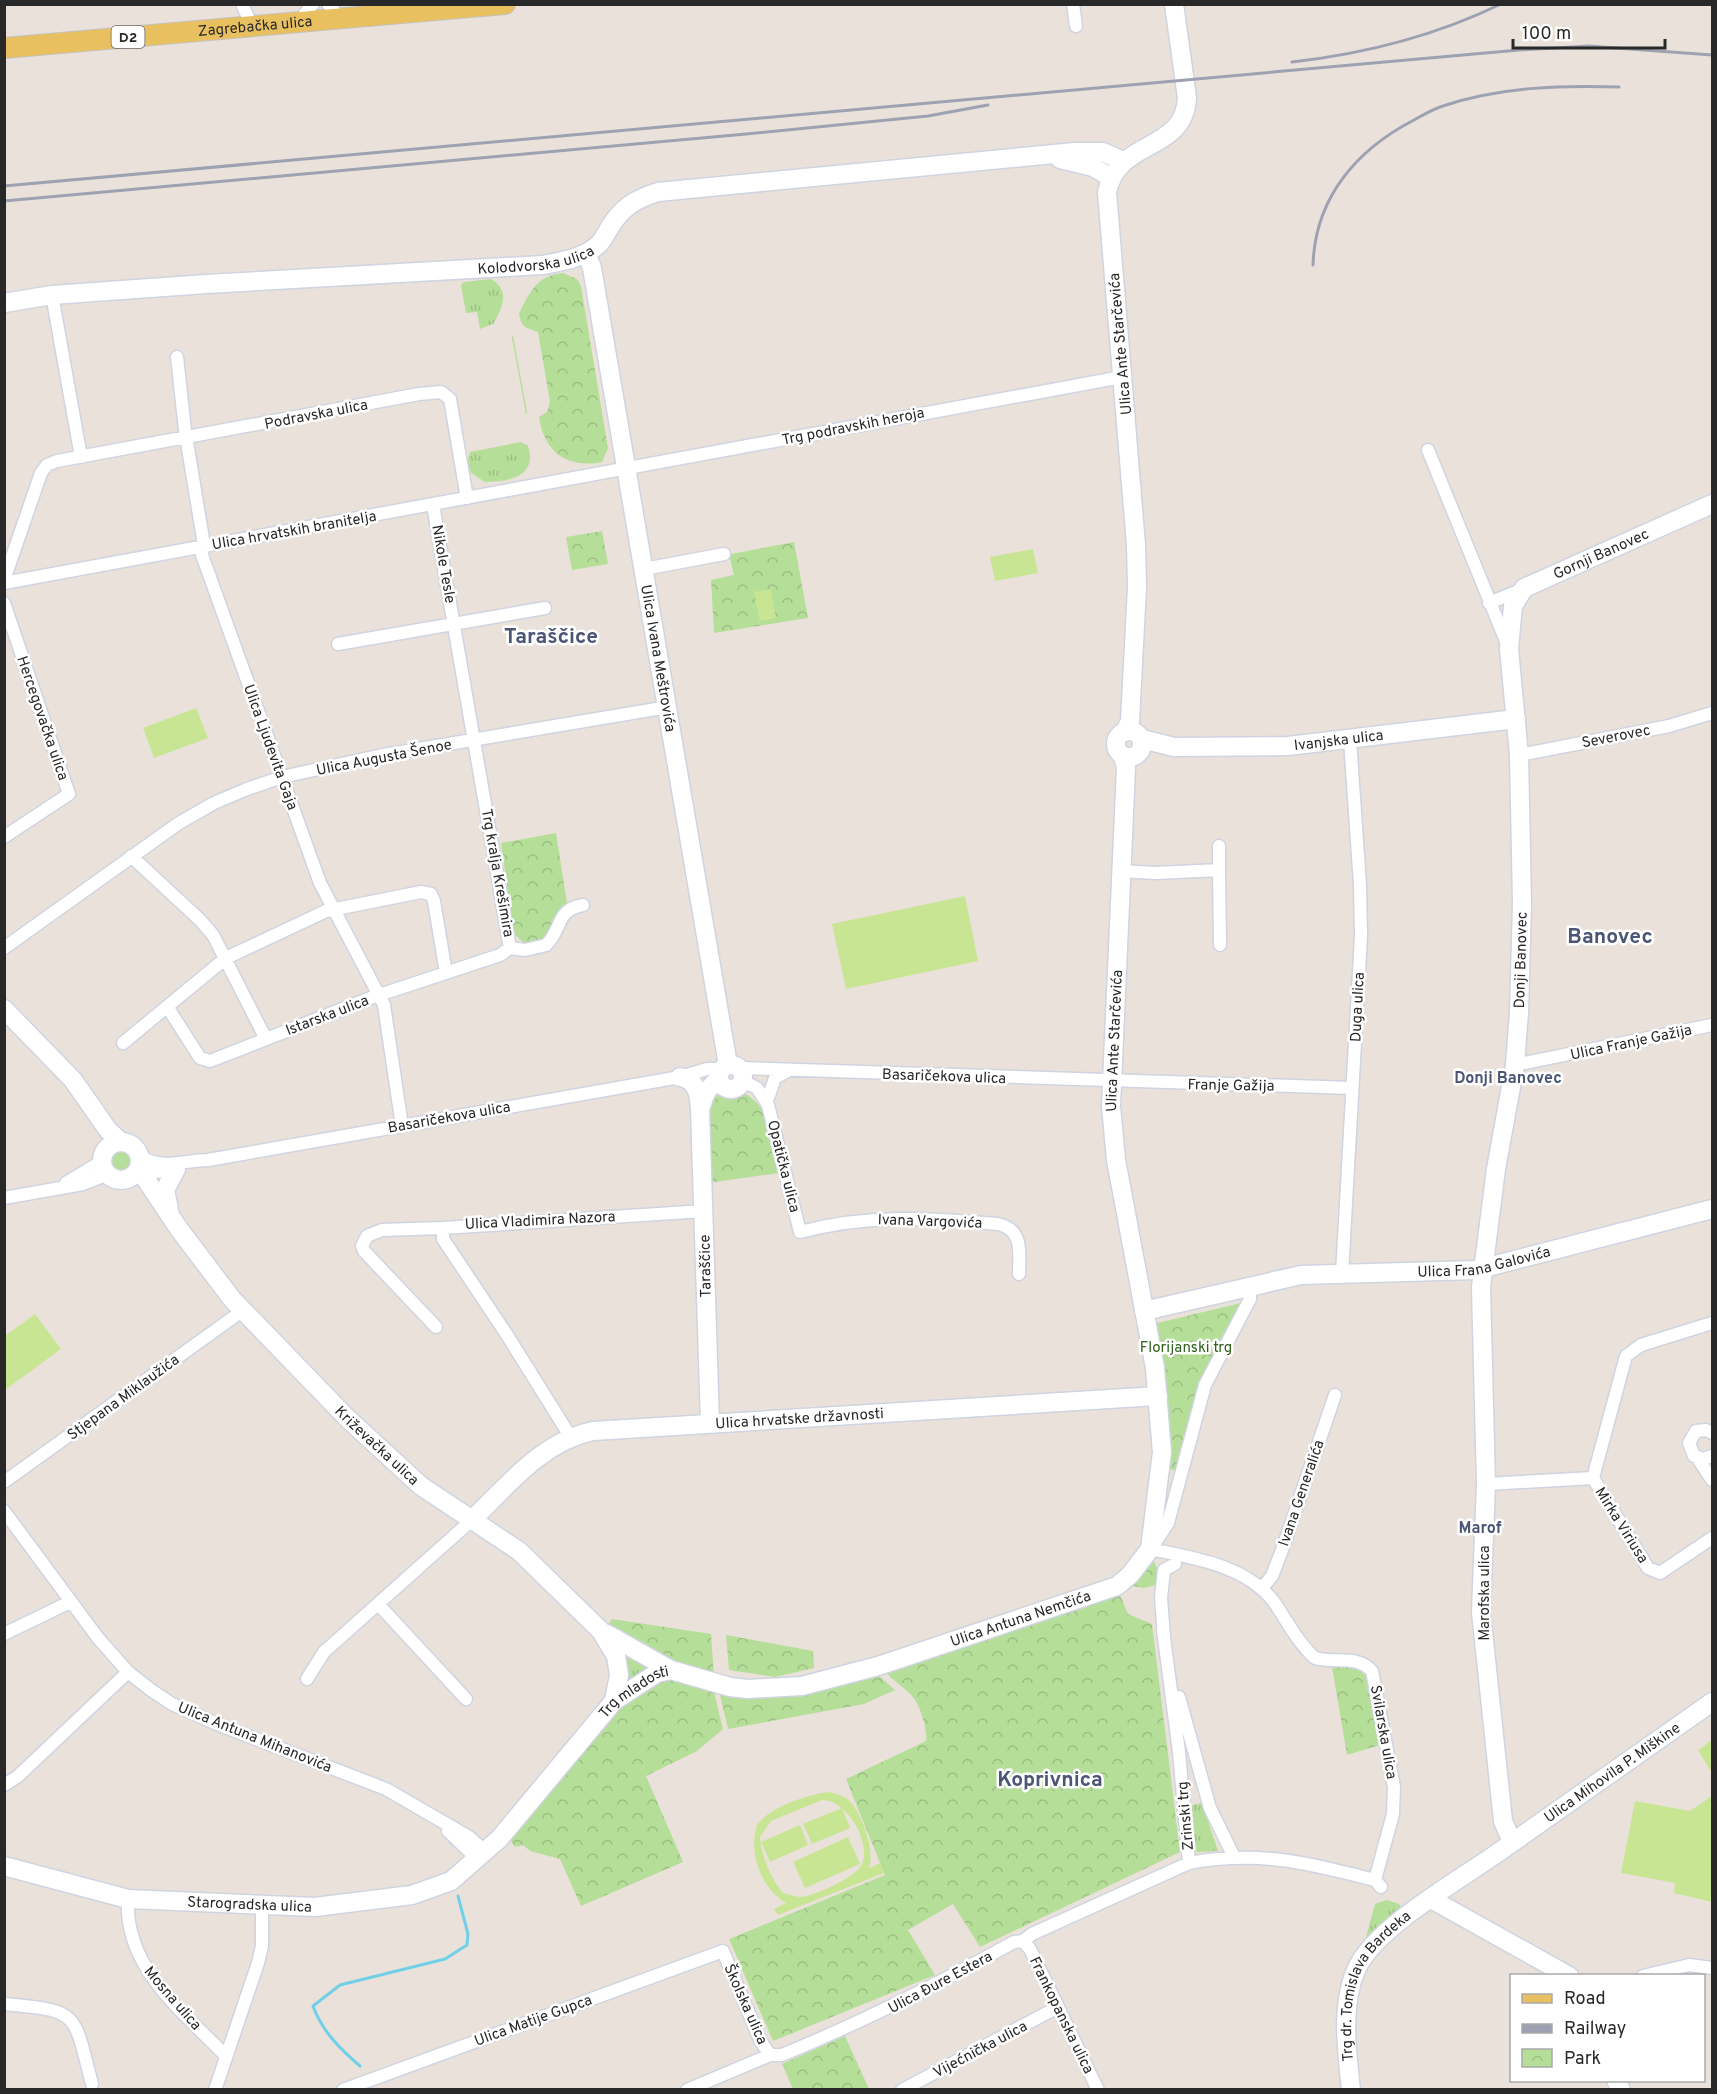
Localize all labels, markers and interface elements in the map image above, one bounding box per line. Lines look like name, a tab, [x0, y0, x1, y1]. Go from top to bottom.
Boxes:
scale bar	[1513, 12, 1664, 50]
street label: Zagrebačka ulica	[197, 13, 313, 42]
text: 100 m	[1522, 23, 1571, 46]
road number: D2	[112, 26, 144, 48]
street label: Kolodvorska ulica	[477, 242, 598, 280]
street label: Ulica Ante Starčevića	[1106, 272, 1137, 416]
street label: Podravska ulica	[263, 396, 370, 435]
street label: Trg podravskih heroja	[781, 404, 926, 451]
street label: Ulica hrvatskih branitelja	[211, 508, 378, 555]
street label: Nikole Tesle	[426, 523, 459, 605]
street label: Gornji Banovec	[1551, 525, 1652, 585]
street label: Ulica Ivana Meštrovića	[635, 583, 679, 734]
district label: Taraščice	[504, 624, 598, 651]
street label: Hercegovačka ulica	[11, 654, 72, 783]
street label: Ulica Ljudevita Gaja	[238, 682, 301, 813]
street label: Severovec	[1580, 722, 1652, 753]
street label: Ivanjska ulica	[1293, 727, 1385, 756]
street label: Ulica Augusta Šenoe	[314, 734, 454, 781]
street label: Trg kralja Krešimira	[476, 808, 517, 939]
street label: Donji Banovec	[1511, 911, 1533, 1009]
district label: Banovec	[1567, 924, 1653, 951]
street label: Ulica Ante Starčevića	[1103, 969, 1128, 1113]
street label: Duga ulica	[1347, 972, 1370, 1043]
street label: Istarska ulica	[283, 992, 372, 1041]
street label: Ulica Franje Gažija	[1569, 1021, 1694, 1066]
street label: Basaričekova ulica	[882, 1066, 1006, 1089]
district label: Donji Banovec	[1454, 1069, 1562, 1089]
street label: Franje Gažija	[1187, 1076, 1275, 1097]
street label: Basaričekova ulica	[386, 1098, 512, 1139]
street label: Opatička ulica	[762, 1118, 803, 1215]
street label: Ulica Vladimira Nazora	[464, 1208, 616, 1235]
street label: Ivana Vargovića	[877, 1211, 983, 1234]
street label: Taraščice	[696, 1234, 717, 1298]
street label: Ulica Frana Galovića	[1417, 1243, 1553, 1283]
park label: Florijanski trg	[1140, 1339, 1232, 1358]
street label: Stjepana Miklaužića	[64, 1351, 184, 1445]
street label: Križevačka ulica	[330, 1403, 422, 1490]
street label: Ulica hrvatske državnosti	[715, 1405, 884, 1434]
street label: Ivana Generalića	[1275, 1438, 1330, 1549]
street label: Mirka Viriusa	[1590, 1484, 1652, 1567]
district label: Marof	[1459, 1519, 1502, 1539]
street label: Marofska ulica	[1476, 1545, 1495, 1641]
street label: Ulica Antuna Nemčića	[948, 1587, 1094, 1652]
street label: Trg mladosti	[596, 1663, 671, 1723]
street label: Svilarska ulica	[1365, 1684, 1400, 1781]
street label: Ulica Antuna Mihanovića	[175, 1699, 334, 1778]
street label: Ulica Mihovila P. Miškine	[1541, 1719, 1685, 1828]
district label: Koprivnica	[997, 1767, 1103, 1794]
street label: Zrinski trg	[1174, 1781, 1199, 1851]
street label: Starogradska ulica	[187, 1894, 312, 1918]
street label: Trg dr. Tomislava Bardeka	[1338, 1907, 1415, 2062]
street label: Ulica Đure Estera	[885, 1948, 996, 2019]
street label: Frankopanska ulica	[1024, 1954, 1097, 2077]
street label: Školska ulica	[718, 1961, 773, 2048]
street label: Mosna ulica	[139, 1963, 205, 2035]
legend	[1510, 1974, 1705, 2082]
text: Road	[1564, 1988, 1606, 2011]
street label: Ulica Matije Gupca	[472, 1991, 595, 2052]
street label: Vijećnička ulica	[930, 2018, 1031, 2083]
text: Railway	[1564, 2018, 1626, 2041]
text: Park	[1564, 2048, 1601, 2071]

